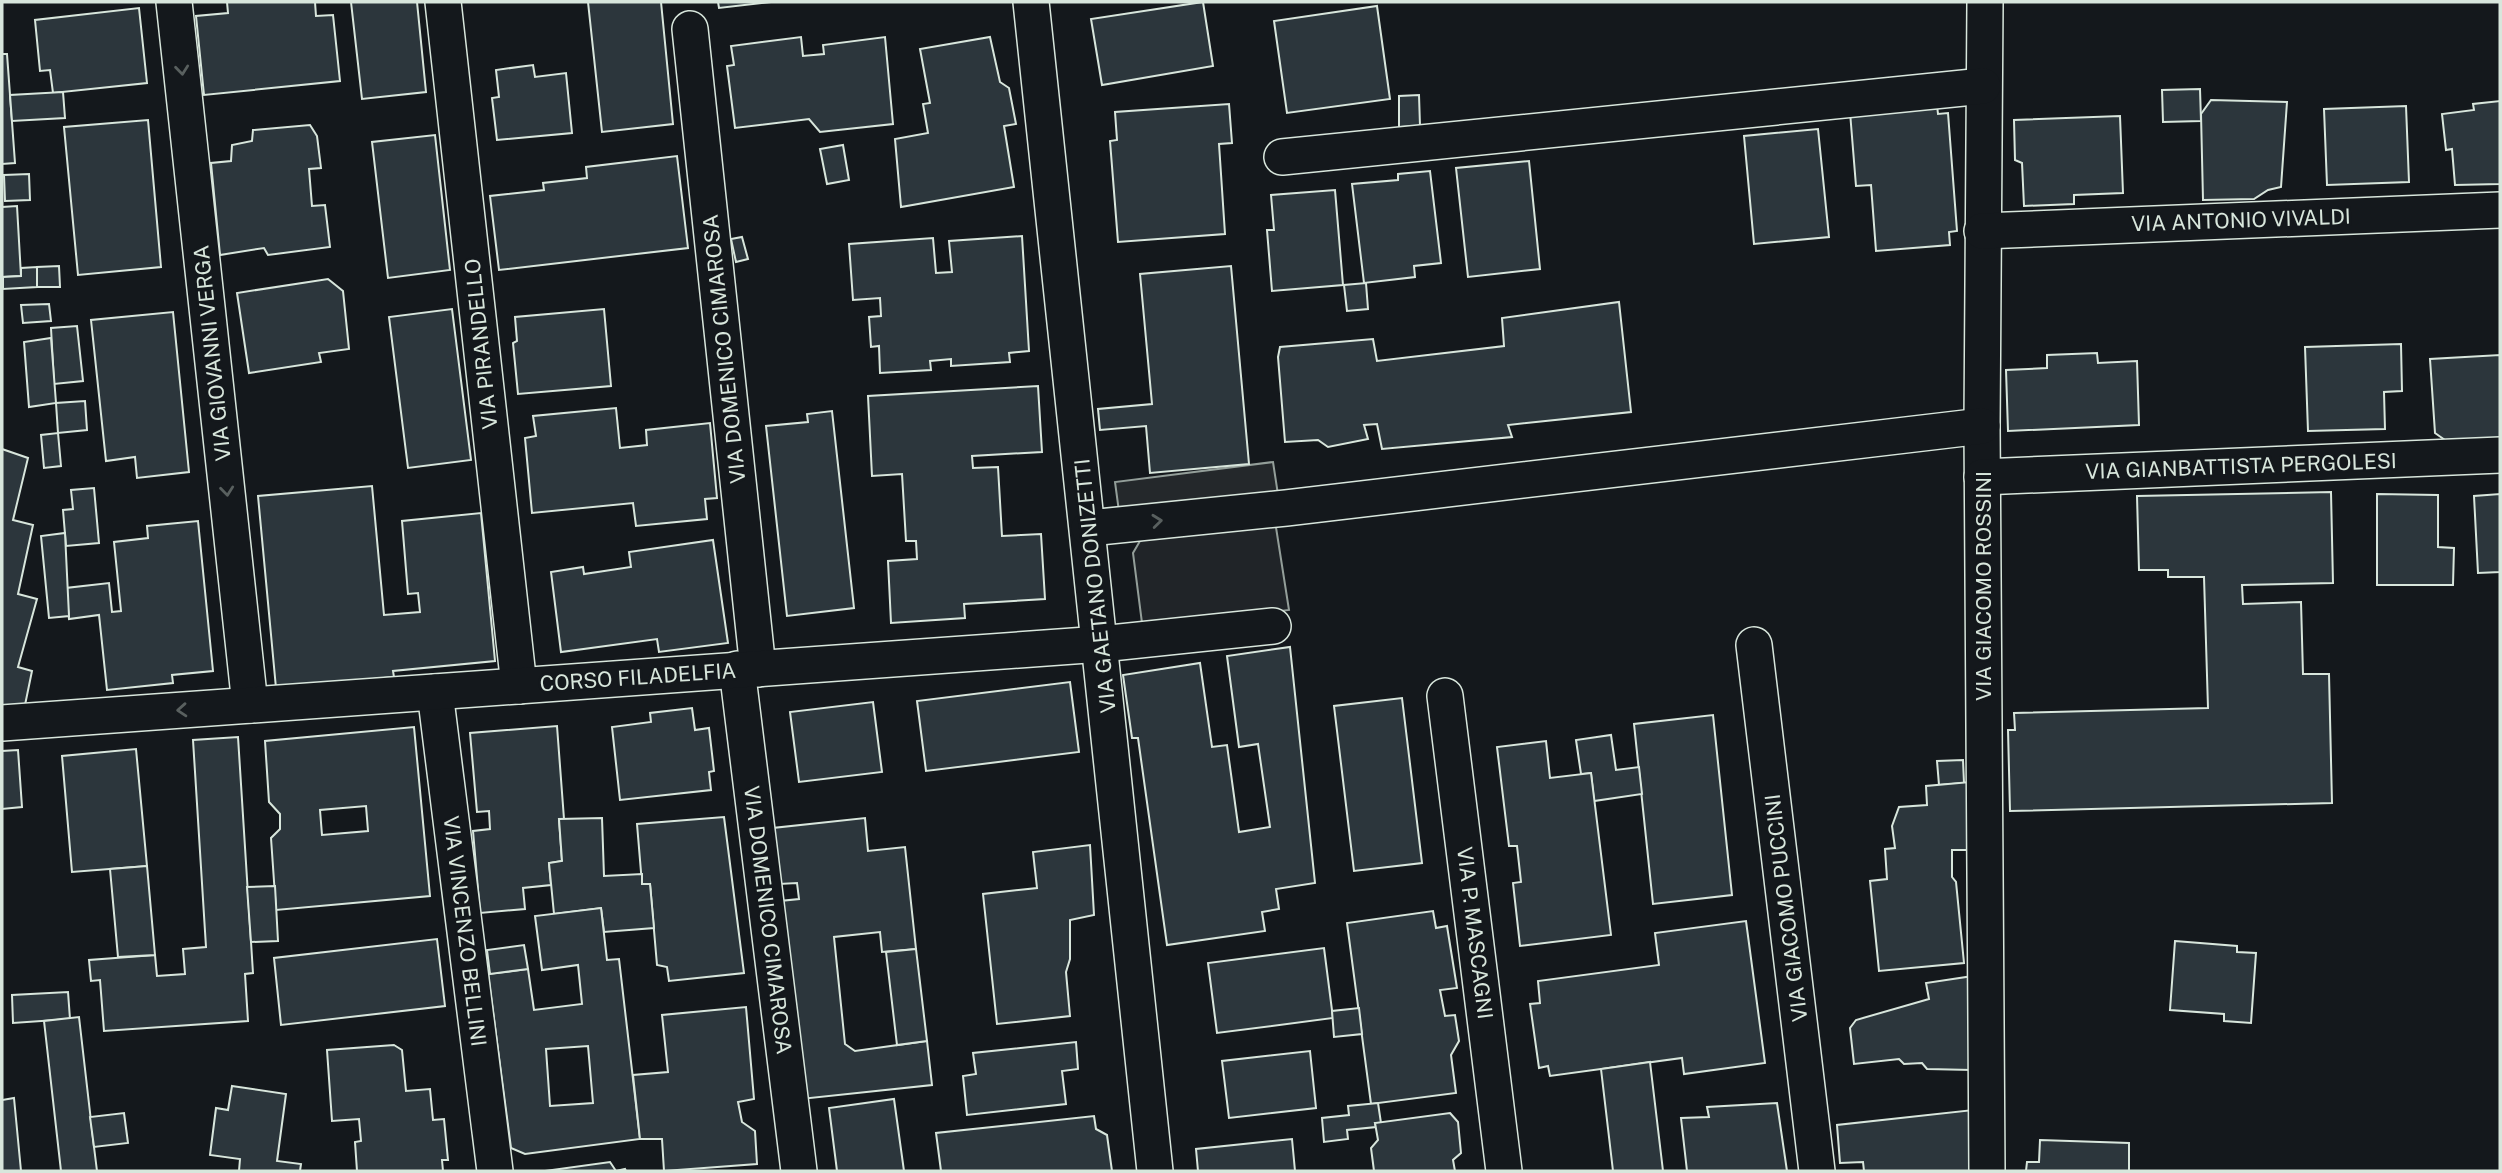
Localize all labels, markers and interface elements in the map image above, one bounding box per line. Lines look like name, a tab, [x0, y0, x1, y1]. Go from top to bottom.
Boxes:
one-way arrow	[174, 64, 189, 75]
street label: VIA ANTONIO VIVALDI	[2131, 204, 2351, 236]
street label: VIA DOMENICO CIMAROSA	[697, 213, 751, 485]
street label: VIA GIOVANNI VERGA	[188, 244, 236, 462]
street label: VIA PIRANDELLO	[460, 257, 502, 431]
street label: VIA GIANBATTISTA PERGOLESI	[2085, 448, 2397, 484]
street label: VIA GAETANO DONIZETTI	[1069, 458, 1121, 714]
street label: VIA GIACOMO ROSSINI	[1971, 471, 1996, 701]
one-way arrow	[219, 485, 234, 496]
one-way arrow	[1151, 514, 1162, 529]
street label: CORSO FILADELFIA	[539, 658, 737, 696]
one-way arrow	[176, 702, 187, 717]
street label: VIA DOMENICO CIMAROSA	[739, 784, 797, 1056]
street label: VIA GIACOMO PUCCINI	[1760, 793, 1812, 1023]
street label: VIA VINCENZO BELLINI	[438, 814, 492, 1048]
street label: VIA P. MASCAGNI	[1452, 845, 1498, 1021]

